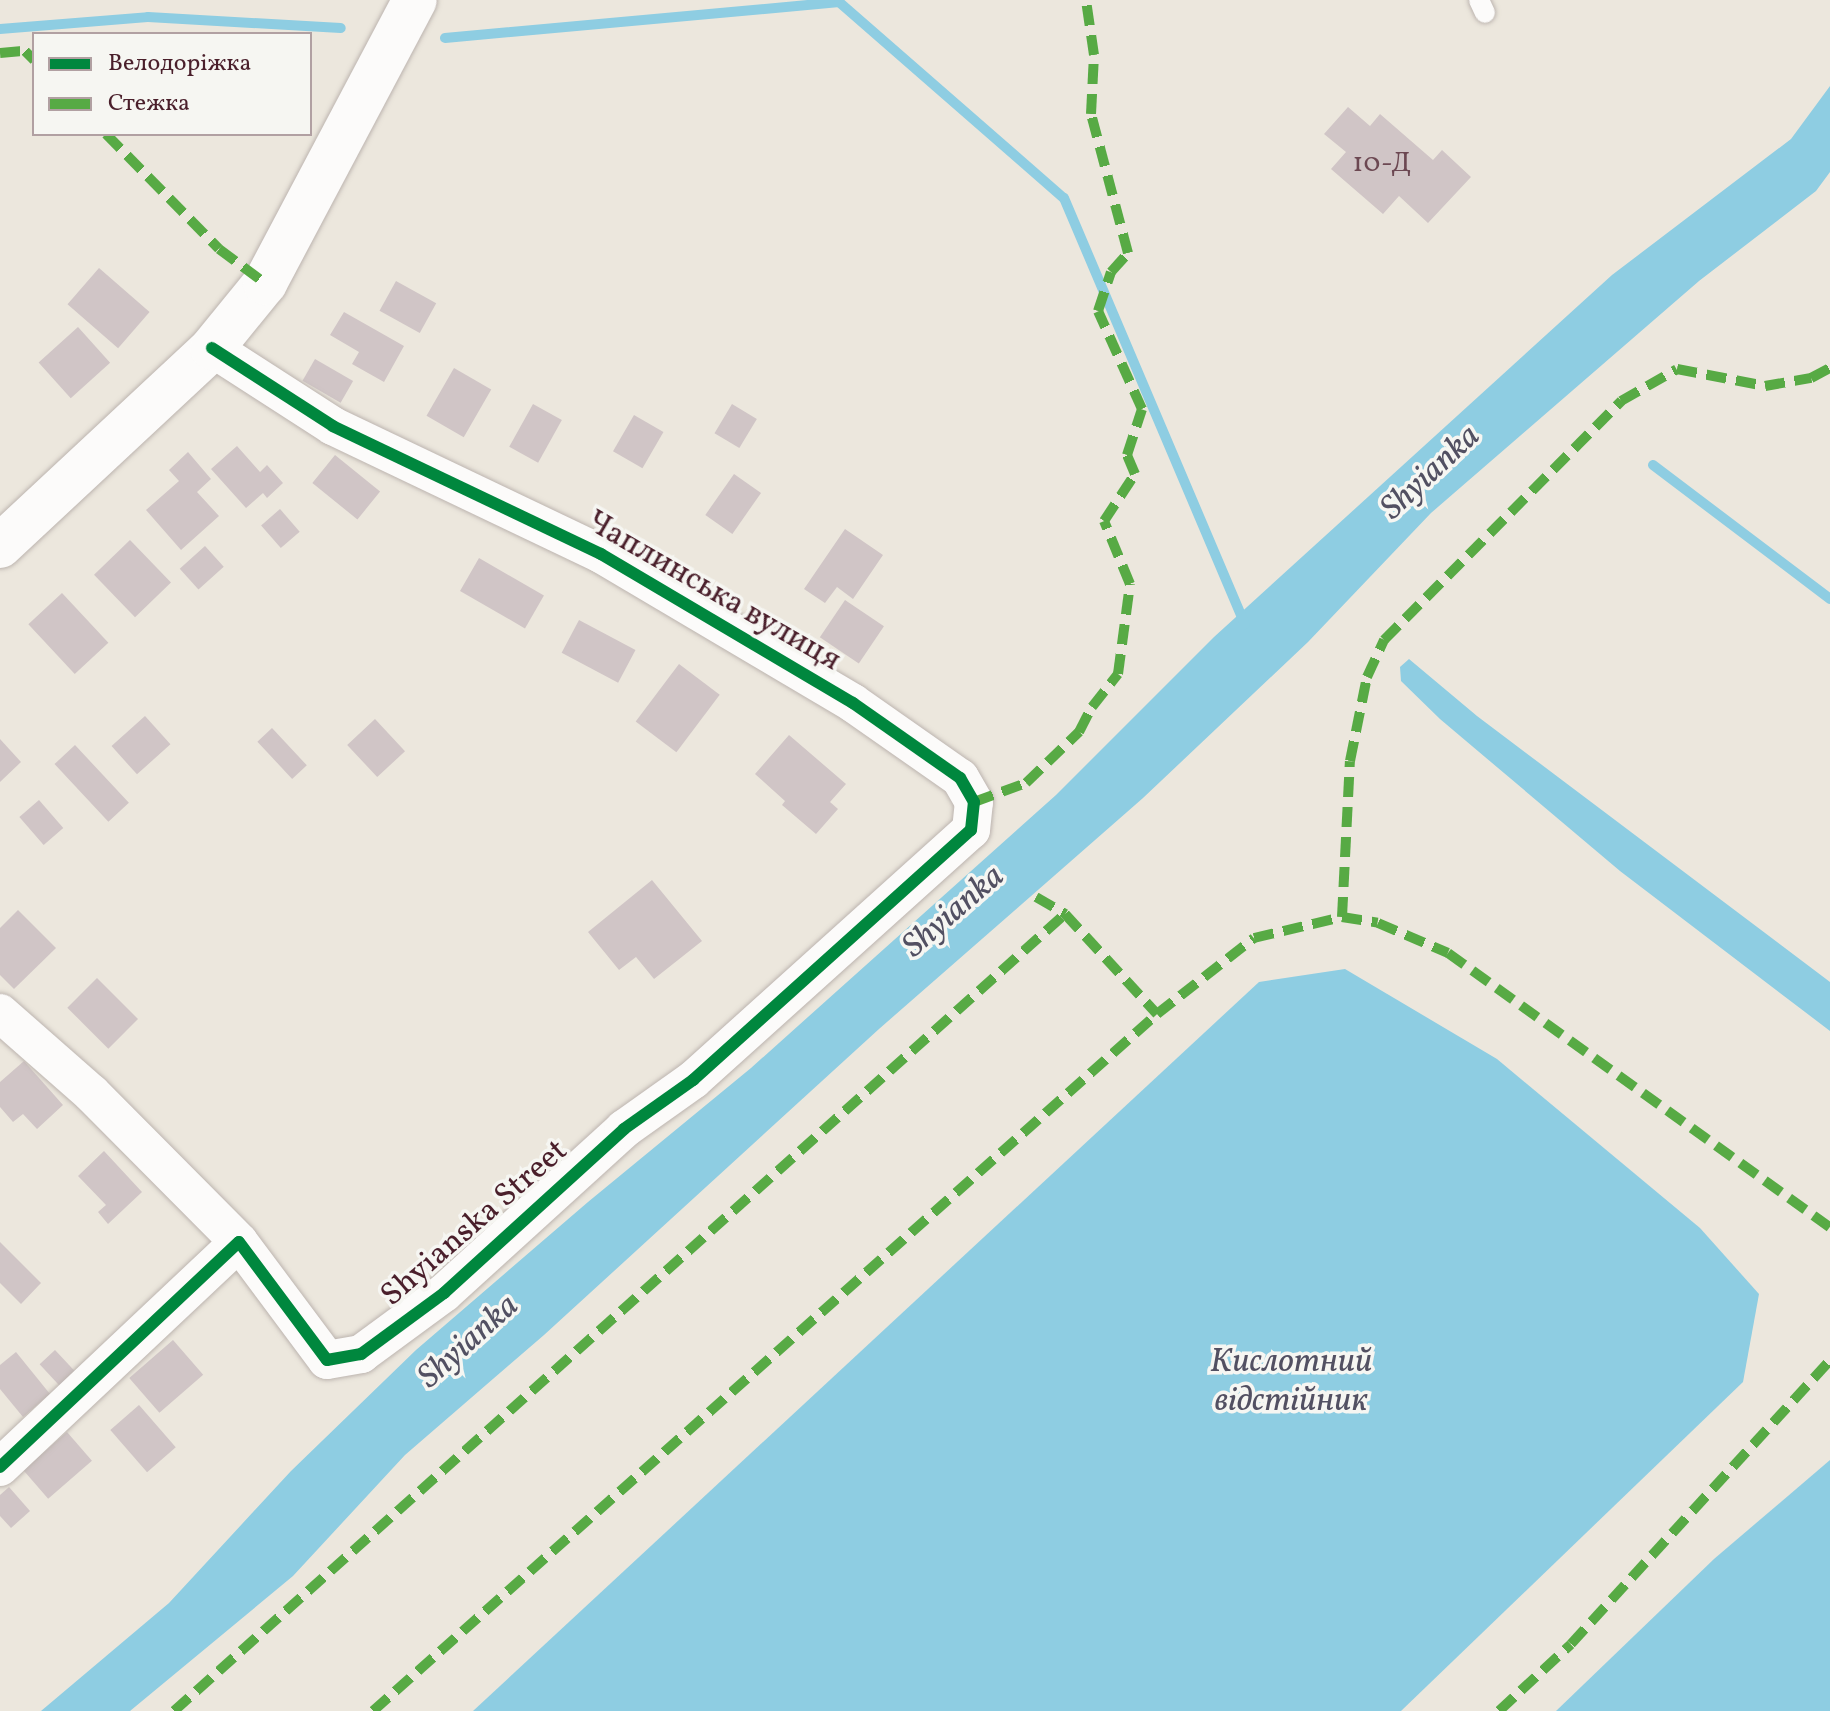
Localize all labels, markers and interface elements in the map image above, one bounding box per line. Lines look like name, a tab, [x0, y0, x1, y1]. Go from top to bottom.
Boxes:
legend	[32, 32, 312, 136]
text: Велодоріжка	[108, 47, 251, 81]
text: Стежка	[108, 87, 190, 121]
house number: 10-Д	[1353, 147, 1411, 181]
water label: Shyianka	[1373, 417, 1489, 529]
street label: Чаплинська вулиця	[579, 504, 847, 680]
water label: Shyianka	[895, 857, 1013, 967]
street label: Shyianska Street	[374, 1132, 576, 1316]
water label: Shyianka	[410, 1286, 528, 1398]
water label: Кислотний відстійник	[1210, 1342, 1372, 1422]

